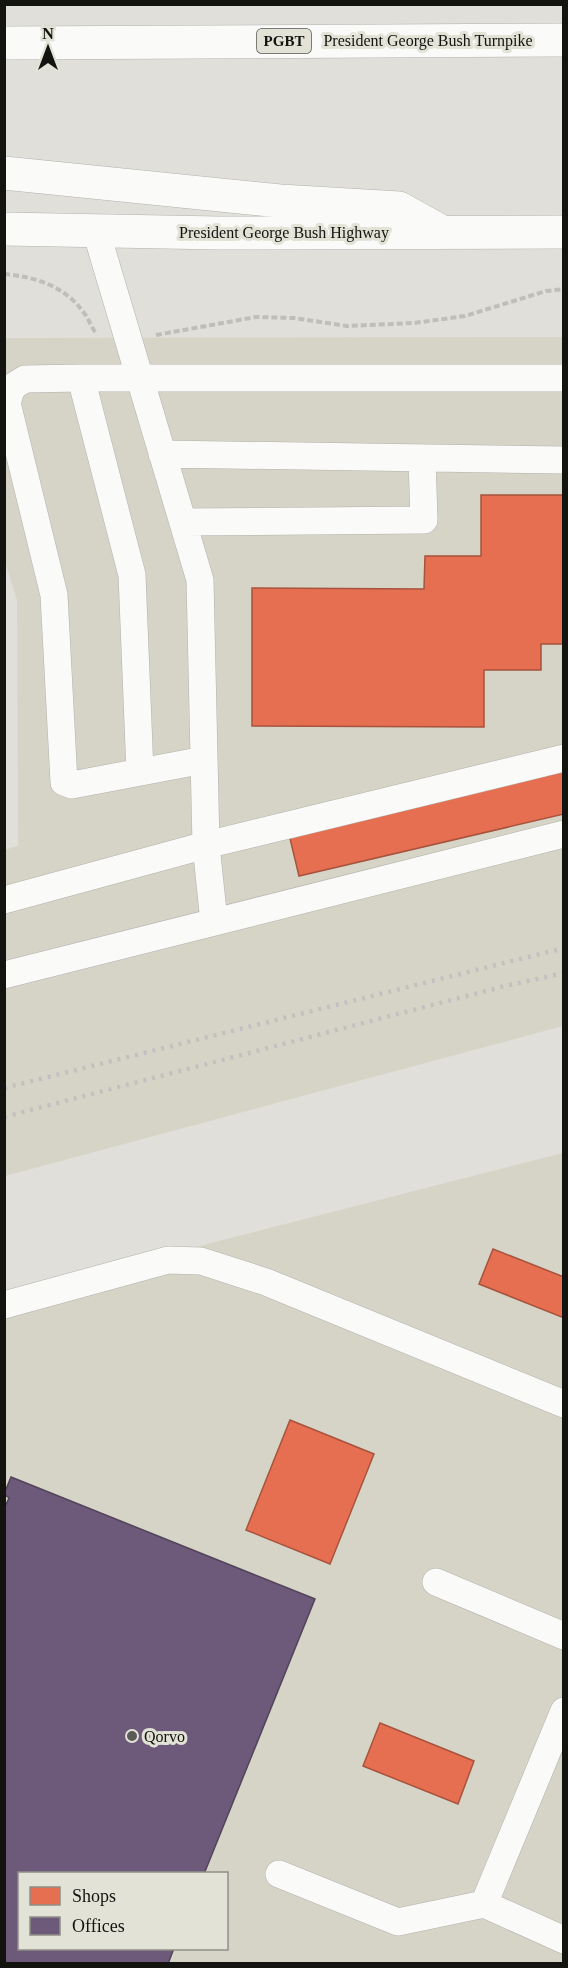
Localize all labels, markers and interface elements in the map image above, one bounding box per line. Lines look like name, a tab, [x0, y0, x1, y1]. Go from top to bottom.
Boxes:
north arrow	[18, 18, 78, 78]
text: N	[42, 25, 54, 42]
road number: PGBT	[257, 29, 311, 53]
street label: President George Bush Turnpike	[323, 32, 533, 50]
street label: President George Bush Highway	[179, 224, 389, 242]
place label: Qorvo	[144, 1728, 185, 1745]
marker: Qorvo	[125, 1729, 139, 1743]
legend	[18, 1872, 228, 1950]
text: Shops	[72, 1886, 116, 1906]
text: Offices	[72, 1916, 125, 1936]

